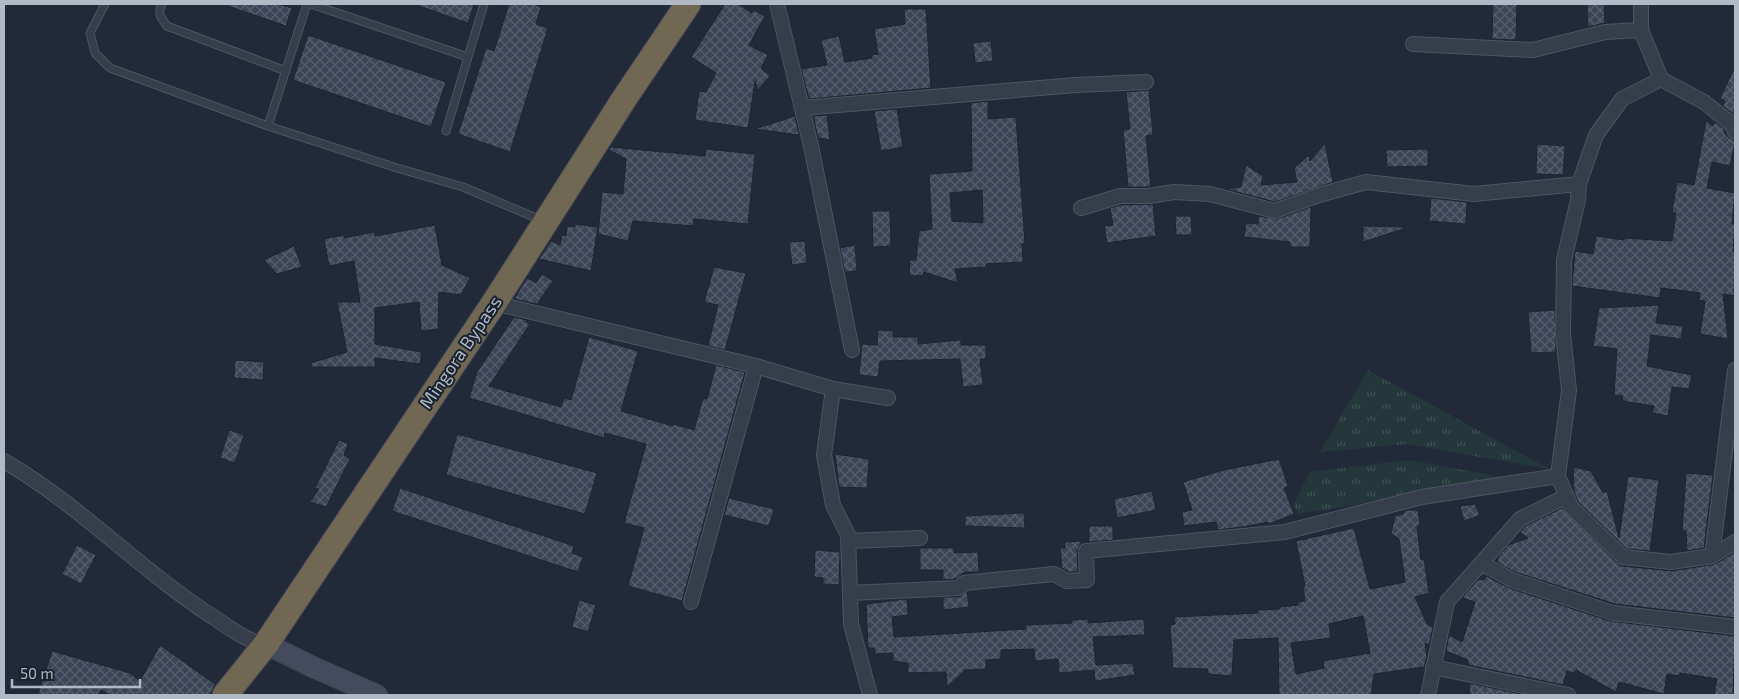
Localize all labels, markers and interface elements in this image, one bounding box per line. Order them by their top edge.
street label: Mingora Bypass [414,291,506,413]
scale bar [12,656,140,688]
text: 50 m [20,664,54,682]

